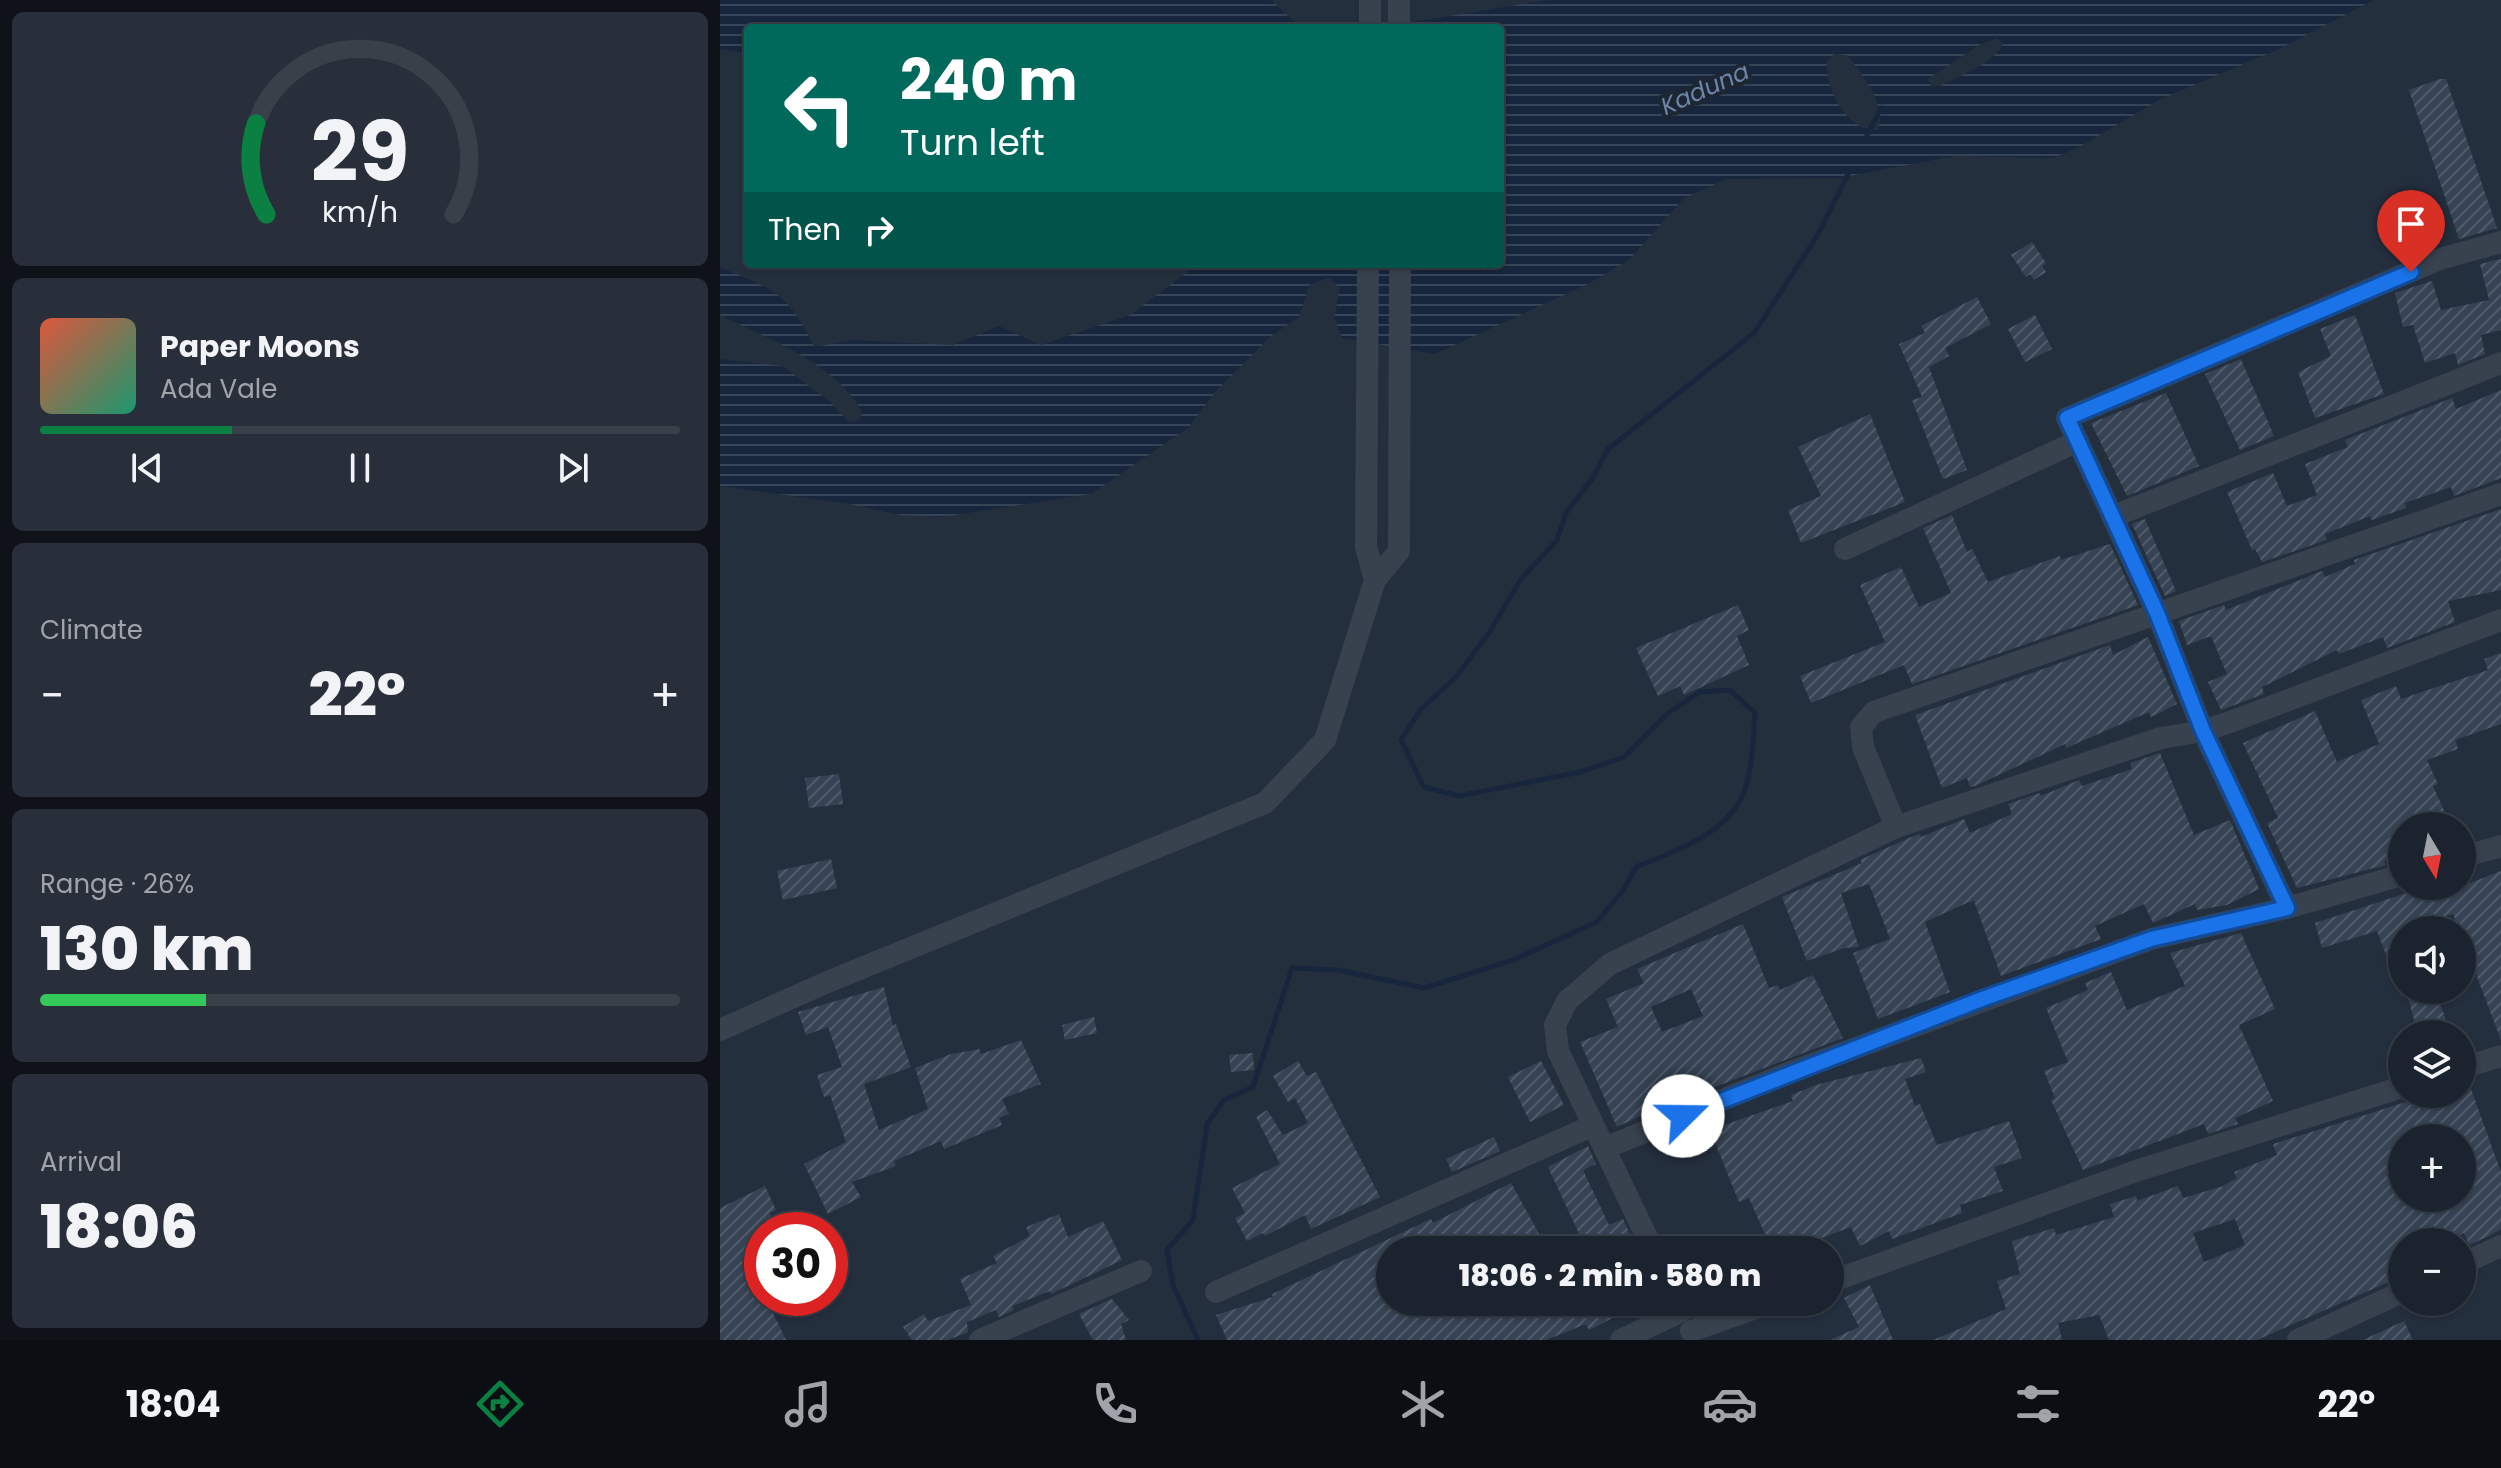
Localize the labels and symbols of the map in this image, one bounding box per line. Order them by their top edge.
water label: Kaduna [1655,54,1754,123]
pin [2377,190,2445,272]
north arrow [2388,812,2476,900]
position arrow [1641,1074,1725,1158]
speed limit sign: 30 [744,1212,848,1316]

